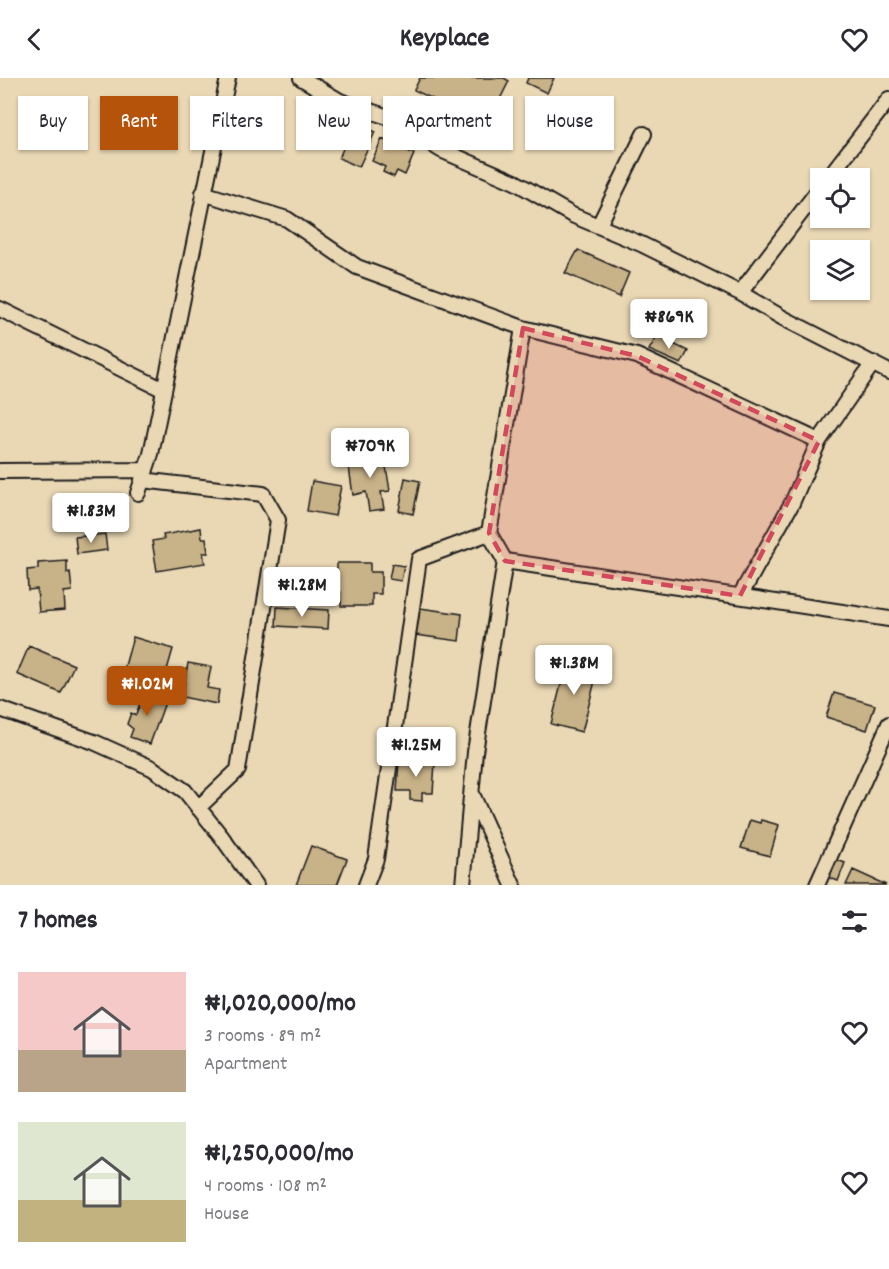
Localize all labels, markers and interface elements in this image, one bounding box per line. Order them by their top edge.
text: Keyplace [400,20,489,59]
icon: back [18,23,51,56]
icon: heart [838,23,871,56]
chip: Buy [18,96,88,150]
chip: Rent [100,96,178,150]
chip: Filters [190,96,284,150]
chip: New [296,96,371,150]
chip: Apartment [383,96,513,150]
chip: House [525,96,614,150]
map controls [810,168,870,300]
button: locate [810,168,870,228]
button: layers [810,240,870,300]
pin: ₦869K [627,299,711,350]
text: ₦869K [644,304,694,332]
pin: ₦709K [328,428,412,479]
text: ₦709K [345,433,395,461]
pin: ₦1.83M [42,493,140,544]
text: ₦1.83M [66,498,116,526]
pin: ₦1.28M [253,567,351,618]
text: ₦1.28M [277,572,327,600]
pin: ₦1.38M [525,645,623,696]
text: ₦1.38M [549,650,599,678]
pin: ₦1.02M [98,666,196,717]
text: ₦1.02M [121,671,173,699]
pin: ₦1.25M [367,727,465,778]
text: ₦1.25M [391,732,441,760]
text: 7 homes [18,903,98,940]
icon: filters [838,905,871,938]
text: ₦1,020,000/mo [204,986,356,1023]
icon: home [66,996,138,1068]
icon: heart [838,1016,871,1049]
text: 3 rooms · 89 m² [204,1023,321,1051]
text: Apartment [204,1051,287,1079]
text: ₦1,250,000/mo [204,1136,354,1173]
icon: home [66,1146,138,1218]
icon: heart [838,1166,871,1199]
text: 4 rooms · 108 m² [204,1173,327,1201]
text: House [204,1201,249,1229]

